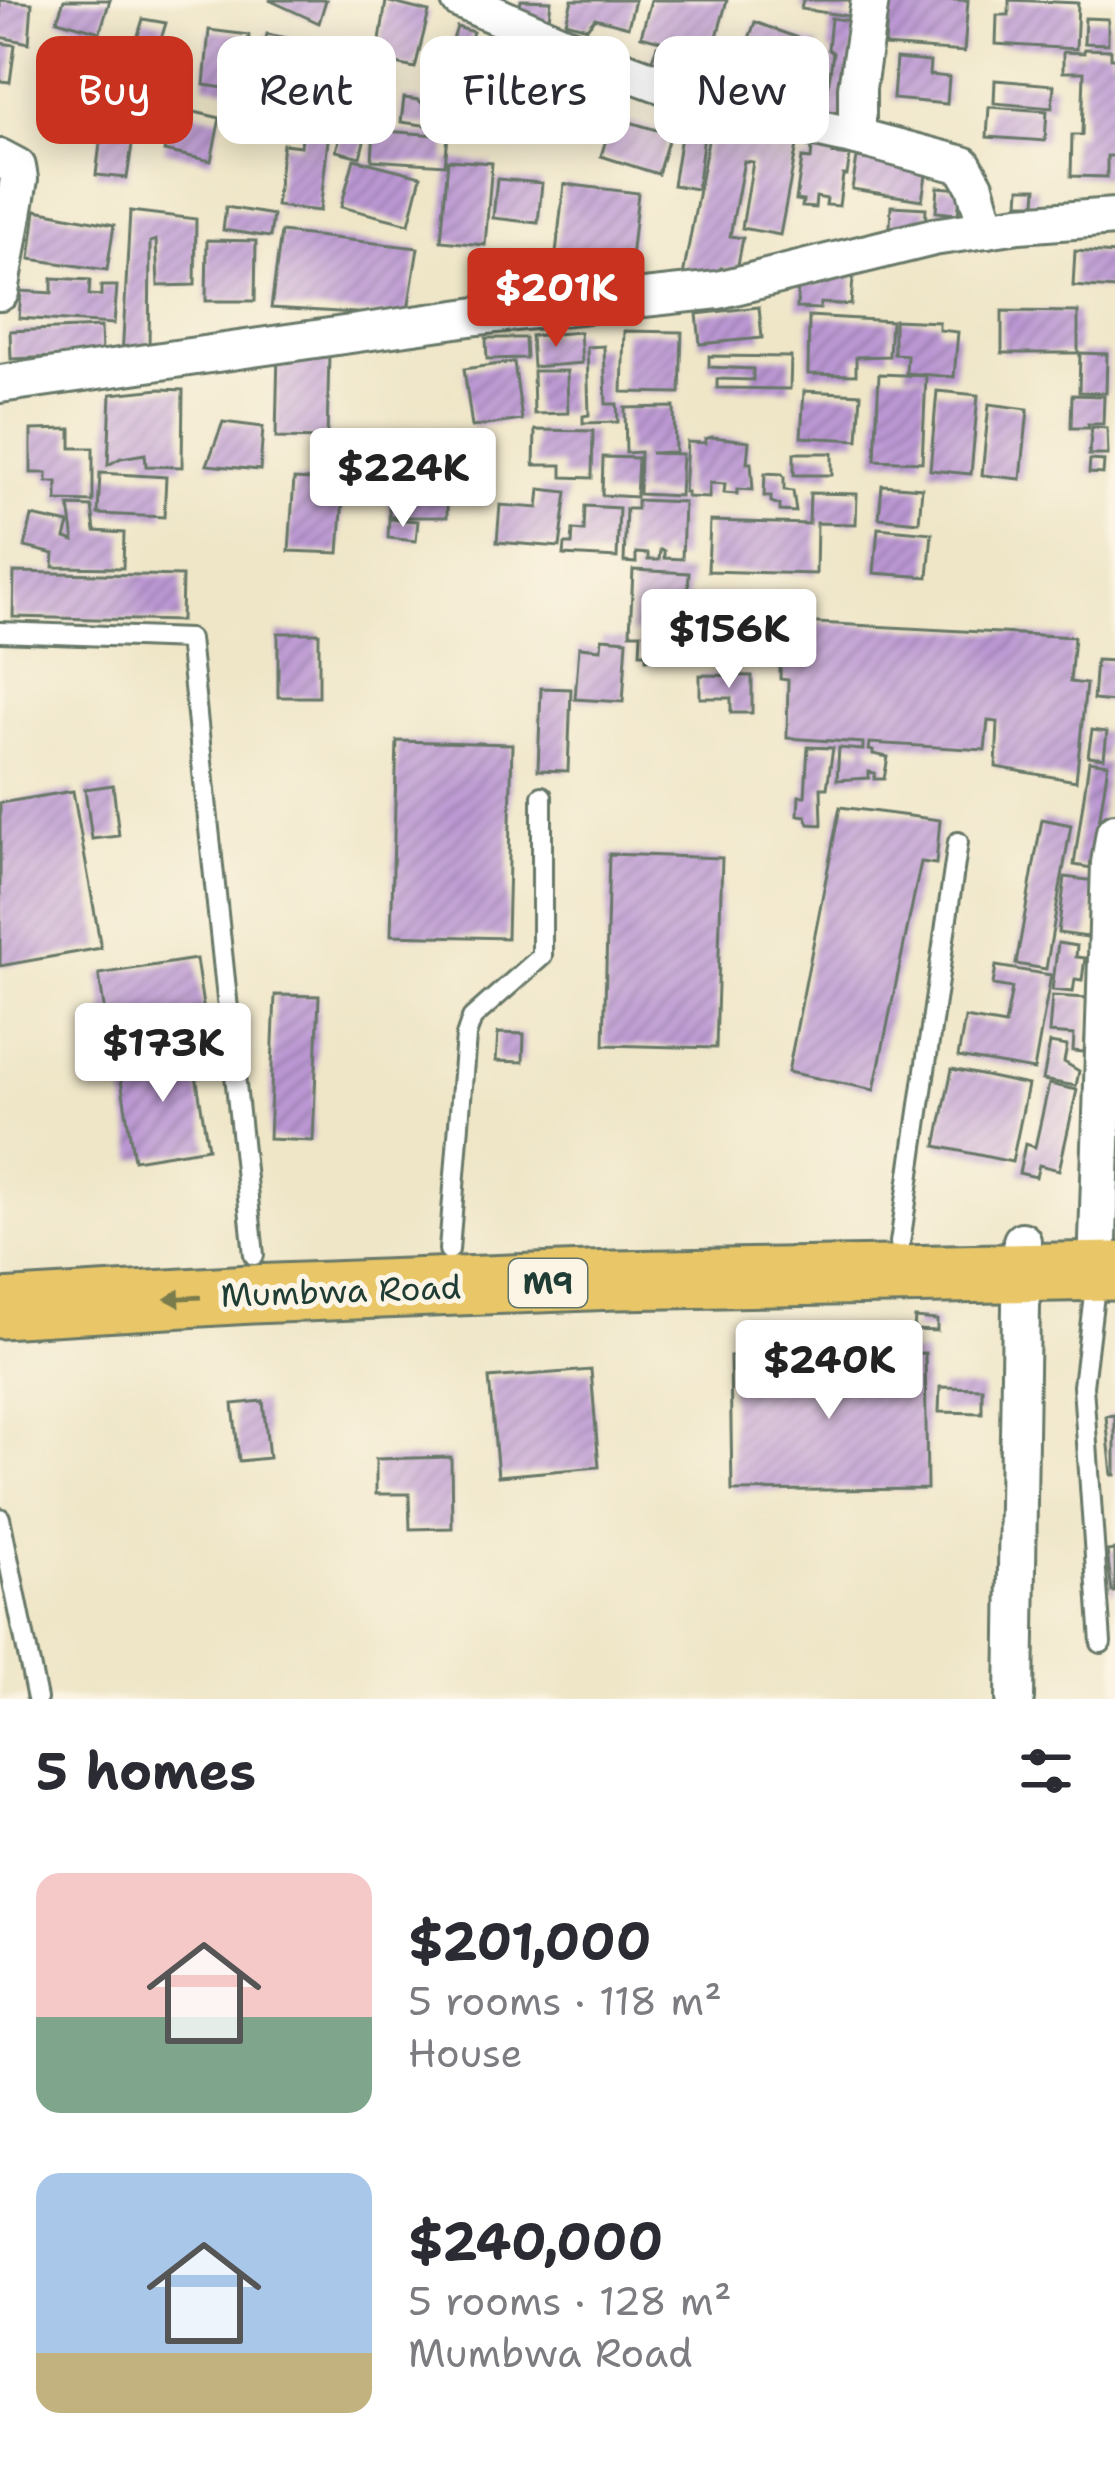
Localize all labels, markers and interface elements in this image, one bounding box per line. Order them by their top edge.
chip: Buy [36,36,193,144]
chip: Rent [217,36,396,144]
chip: Filters [420,36,630,144]
chip: New [654,36,829,144]
pin: $201K [472,248,640,350]
text: $201K [494,261,618,313]
pin: $224K [319,428,487,530]
text: $224K [337,441,469,493]
pin: $156K [645,589,813,691]
text: $156K [668,602,790,654]
pin: $173K [79,1003,247,1105]
text: $173K [102,1016,224,1068]
road number: M9 [509,1259,587,1307]
street label: Mumbwa Road [220,1264,462,1318]
one-way arrow [163,1289,201,1308]
pin: $240K [745,1320,913,1422]
text: $240K [763,1333,895,1385]
text: 5 homes [36,1737,256,1805]
icon: filters [1013,1738,1079,1804]
text: $201,000 [408,1907,651,1975]
icon: home [132,1921,276,2065]
text: 5 rooms · 118 m² [408,1975,722,2027]
text: House [408,2027,523,2079]
text: $240,000 [408,2207,663,2275]
icon: home [132,2221,276,2365]
text: 5 rooms · 128 m² [408,2275,732,2327]
text: Mumbwa Road [408,2327,693,2379]

